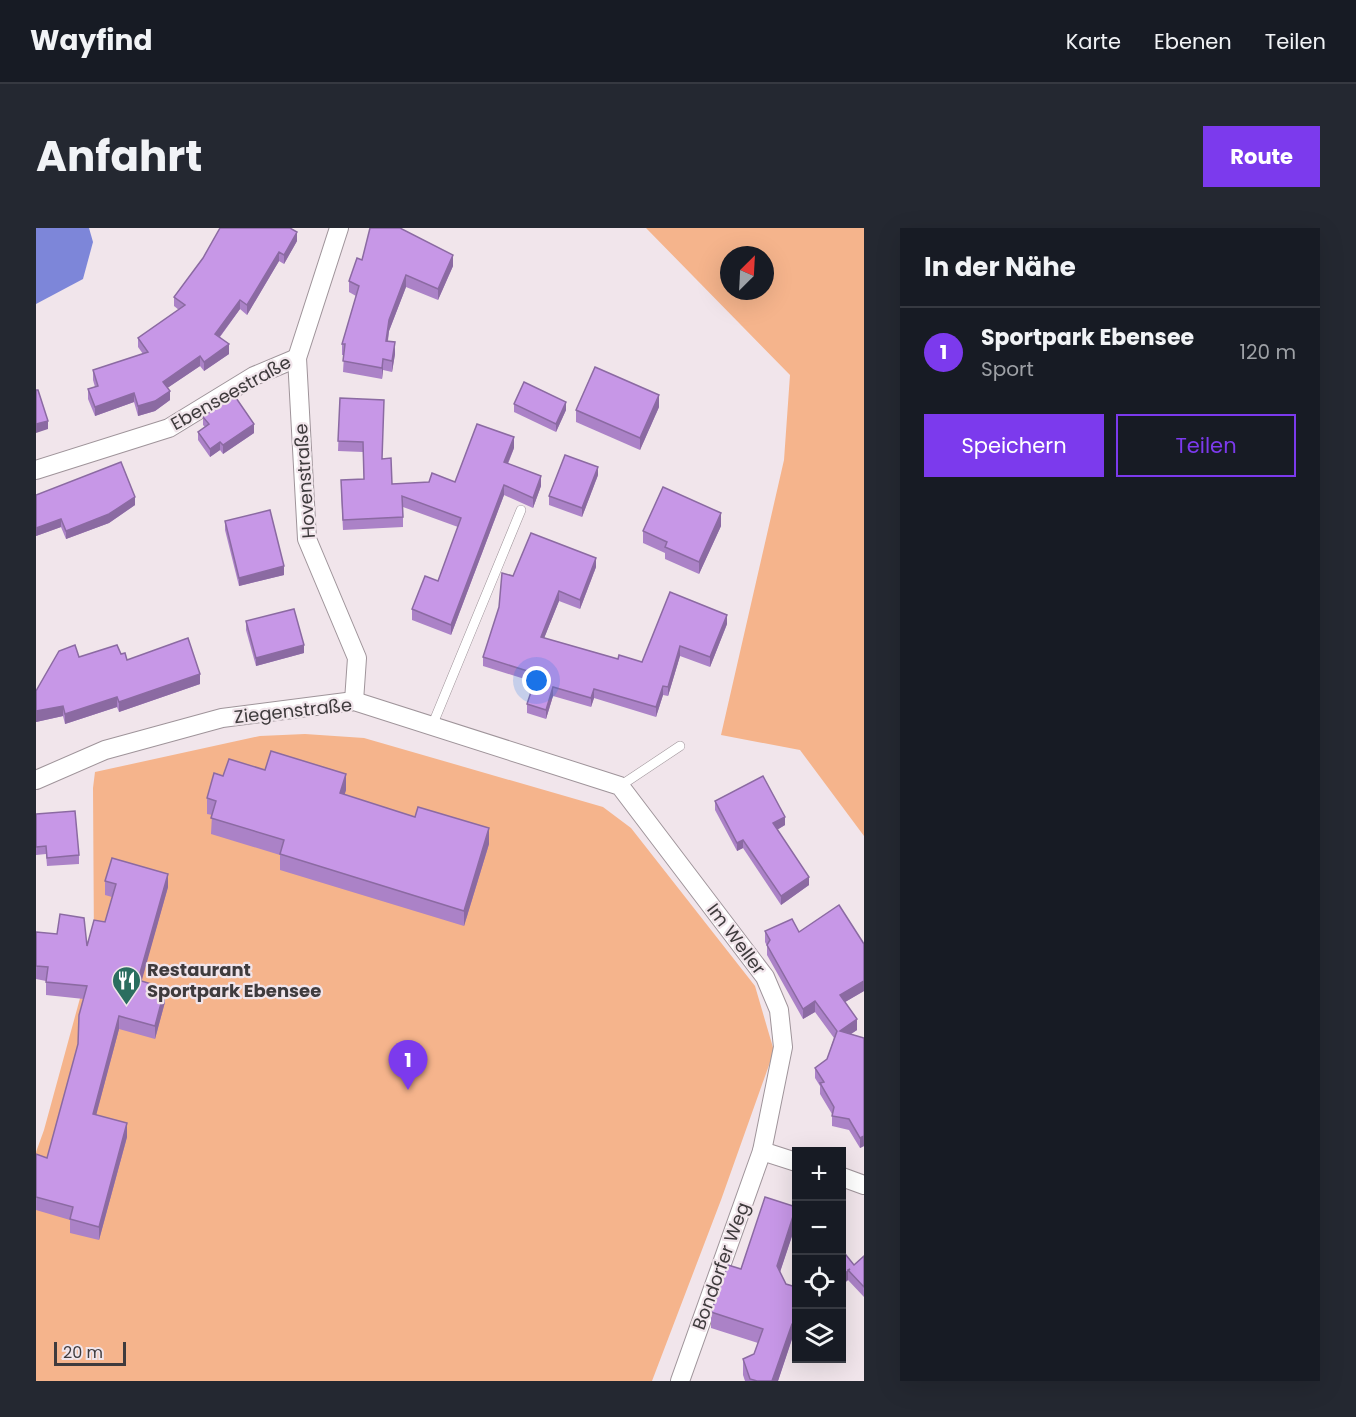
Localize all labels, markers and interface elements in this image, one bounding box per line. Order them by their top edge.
text: Wayfind [30,21,152,60]
text: Karte [1066,27,1121,56]
text: Ebenen [1154,27,1232,56]
text: Teilen [1265,27,1326,56]
button: Route [1203,126,1320,187]
text: Anfahrt [36,127,202,186]
north arrow [720,246,774,300]
text: In der Nähe [924,249,1076,285]
text: Sportpark Ebensee [981,322,1194,353]
text: 1 [940,338,947,366]
text: 120 m [1240,338,1296,366]
street label: Ebenseestraße [166,349,295,436]
text: Sport [981,355,1034,383]
button: Speichern [924,414,1104,477]
button: Teilen [1116,414,1296,477]
street label: Hovenstraße [288,423,321,539]
your location [522,666,551,695]
street label: Ziegenstraße [233,692,353,729]
street label: Im Weller [701,898,772,980]
place label: Restaurant Sportpark Ebensee [147,957,321,1003]
restaurant icon: Restaurant Sportpark Ebensee [110,964,142,1006]
pin: 1 [388,1040,428,1090]
map controls [792,1147,846,1363]
button: + [792,1147,846,1201]
street label: Bondorfer Weg [686,1199,755,1333]
button: − [792,1201,846,1255]
button: locate [792,1255,846,1309]
button: layers [792,1309,846,1363]
scale bar [54,1339,126,1366]
text: 20 m [63,1341,103,1364]

